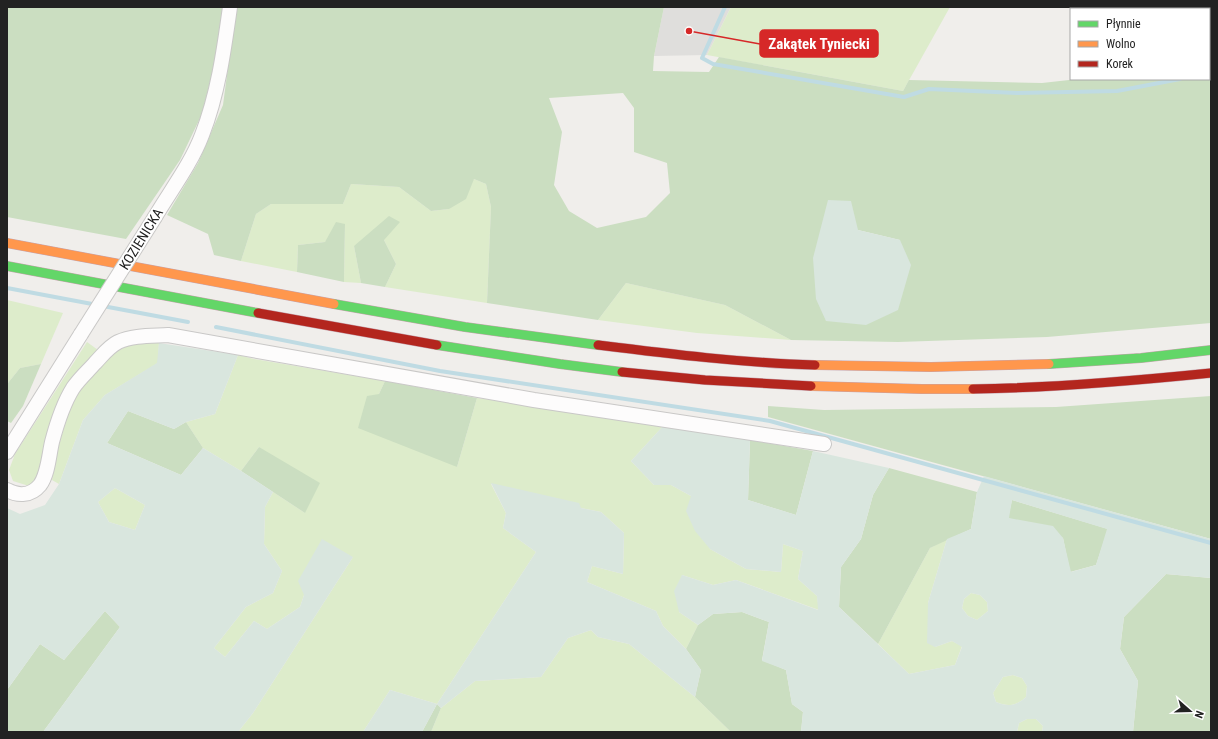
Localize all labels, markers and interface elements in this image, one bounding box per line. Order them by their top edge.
legend [1070,8,1210,80]
text: Płynnie [1106,17,1141,31]
callout: Zakątek Tyniecki [760,30,878,57]
text: Zakątek Tyniecki [768,35,870,53]
text: Wolno [1106,37,1136,51]
text: Korek [1106,57,1134,71]
street label: KOZIENICKA [116,205,166,273]
north arrow [1170,691,1210,731]
text: N [1192,709,1206,720]

